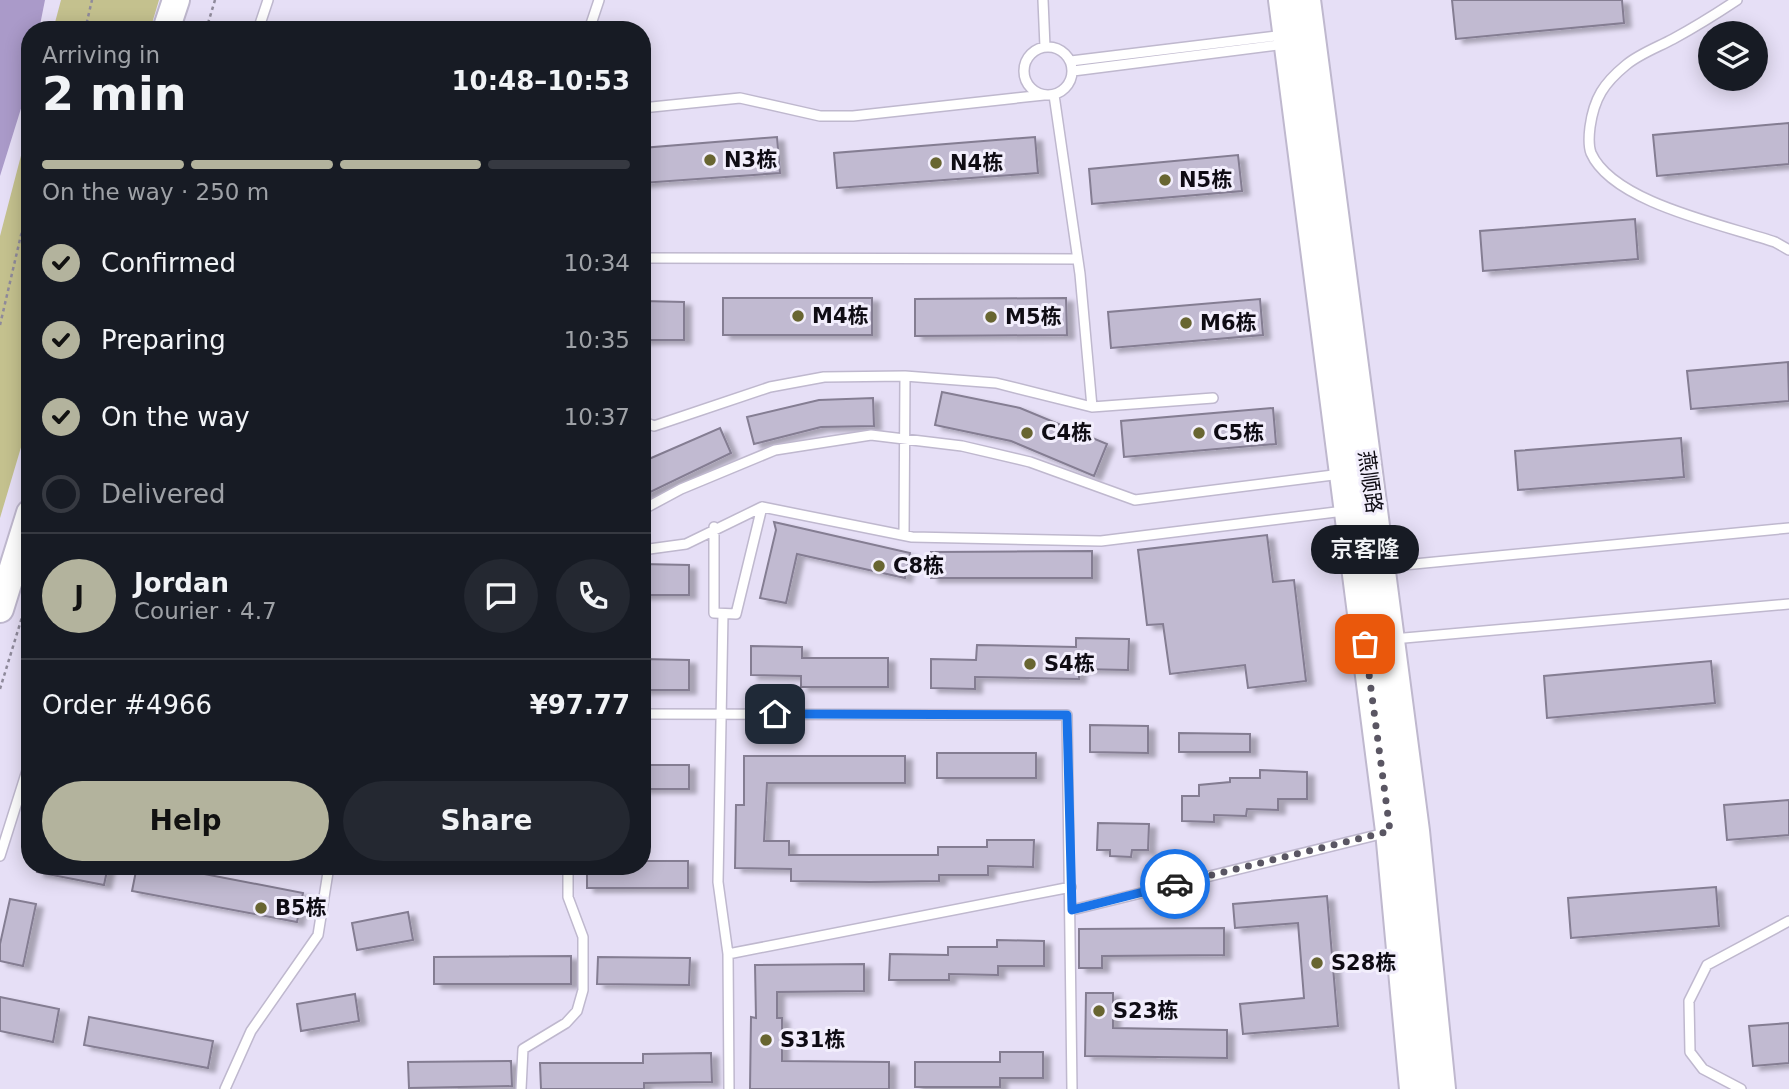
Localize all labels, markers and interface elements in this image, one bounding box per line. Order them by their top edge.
map controls [1698,21,1768,91]
button: layers [1698,21,1768,91]
text: Arriving in [42,42,160,68]
text: 10:48–10:53 [451,66,630,96]
text: 2 min [42,67,186,121]
place label: N3栋 [724,148,777,172]
place label: N4栋 [950,151,1003,175]
marker: N3栋 [702,152,718,168]
marker: N4栋 [928,155,944,171]
place label: N5栋 [1179,168,1232,192]
marker: N5栋 [1157,172,1173,188]
text: On the way · 250 m [42,179,269,205]
icon: check [42,244,80,282]
text: Confirmed [101,248,236,278]
text: 10:34 [564,250,630,276]
place label: M4栋 [812,304,869,328]
place label: M5栋 [1005,305,1062,329]
marker: M4栋 [790,308,806,324]
marker: M5栋 [983,309,999,325]
place label: M6栋 [1200,311,1257,335]
marker: M6栋 [1178,315,1194,331]
icon: check [42,321,80,359]
text: Preparing [101,325,226,355]
text: 10:35 [564,327,630,353]
icon: check [42,398,80,436]
text: On the way [101,402,250,432]
text: 10:37 [564,404,630,430]
place label: C4栋 [1041,421,1092,445]
place label: C5栋 [1213,421,1264,445]
marker: C4栋 [1019,425,1035,441]
marker: C5栋 [1191,425,1207,441]
street label: 燕顺路 [1354,449,1386,515]
text: Delivered [101,479,225,509]
callout: 京客隆 [1311,525,1419,574]
text: 京客隆 [1331,536,1400,562]
place label: C8栋 [893,554,944,578]
marker: C8栋 [871,558,887,574]
button: chat [464,559,538,633]
button: phone [556,559,630,633]
text: Jordan [134,568,229,598]
text: J [74,581,84,611]
text: Courier · 4.7 [134,598,277,624]
pin [1335,614,1395,674]
icon: bag [1346,625,1384,663]
place label: S4栋 [1044,652,1095,676]
marker: S4栋 [1022,656,1038,672]
pin [745,684,805,744]
text: Order #4966 [42,690,212,720]
text: ¥97.77 [530,690,630,720]
icon: home [756,695,794,733]
button: Help [42,781,329,861]
button: Share [343,781,630,861]
courier [1140,849,1210,919]
icon: car [1156,865,1194,903]
place label: B5栋 [275,896,327,920]
marker: B5栋 [253,900,269,916]
place label: S28栋 [1331,951,1396,975]
marker: S28栋 [1309,955,1325,971]
place label: S23栋 [1113,999,1178,1023]
marker: S23栋 [1091,1003,1107,1019]
place label: S31栋 [780,1028,845,1052]
marker: S31栋 [758,1032,774,1048]

